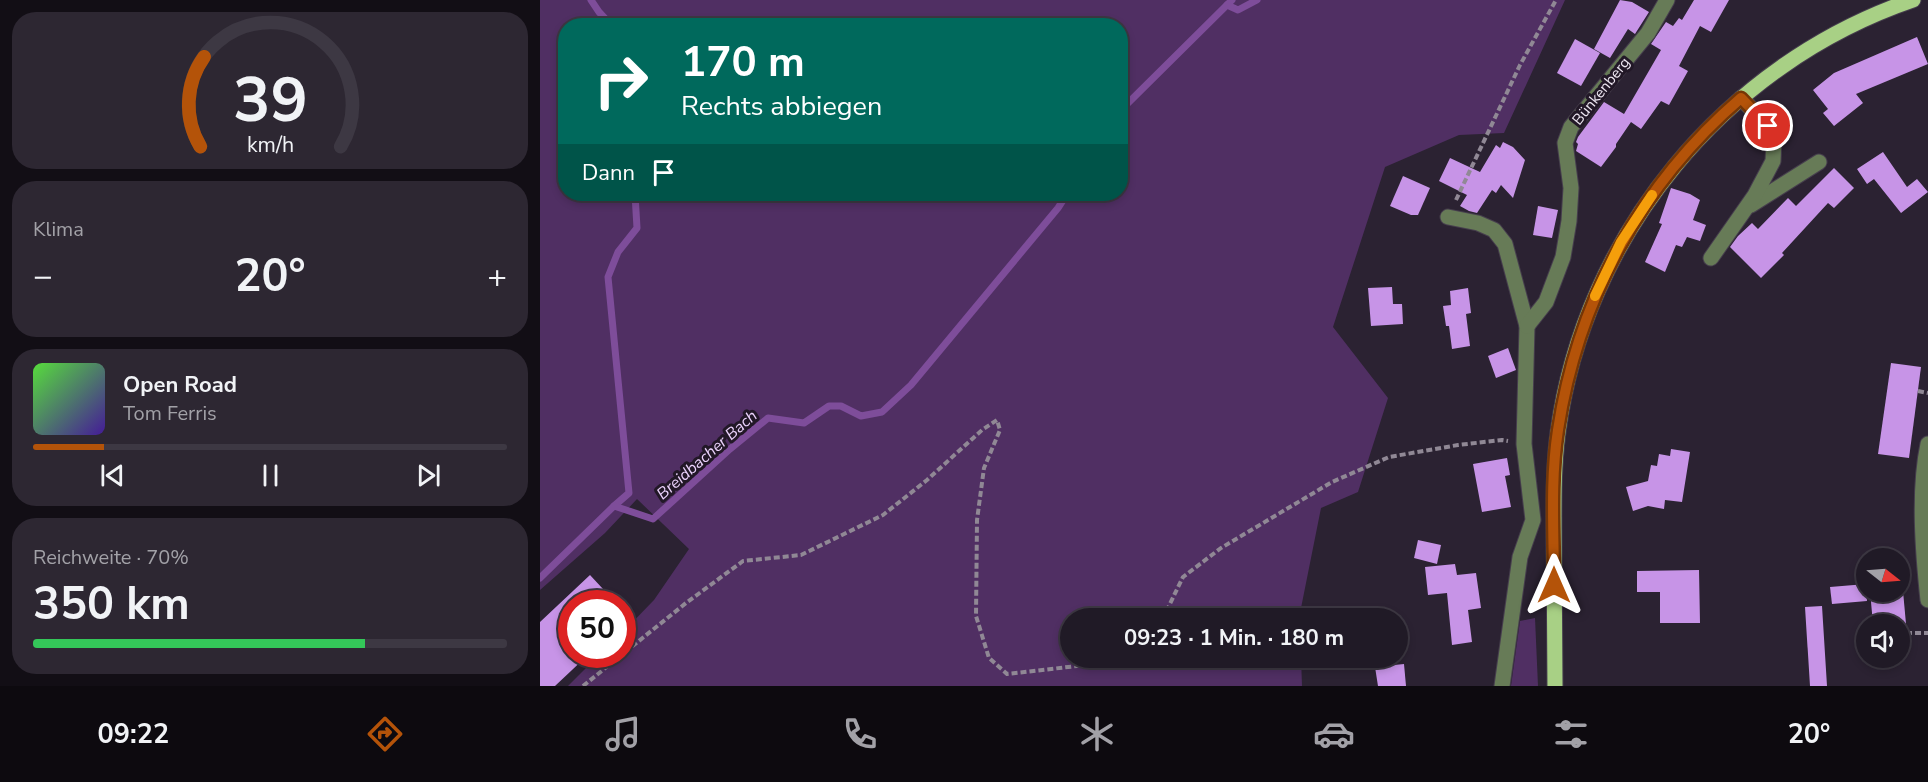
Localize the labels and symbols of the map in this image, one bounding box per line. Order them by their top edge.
street label: Bünkenberg [1568,53,1634,129]
pin [1742,100,1793,151]
water label: Breidbacher Bach [652,405,762,505]
north arrow [1856,548,1910,602]
position arrow [1522,553,1586,617]
speed limit sign: 50 [558,590,636,668]

